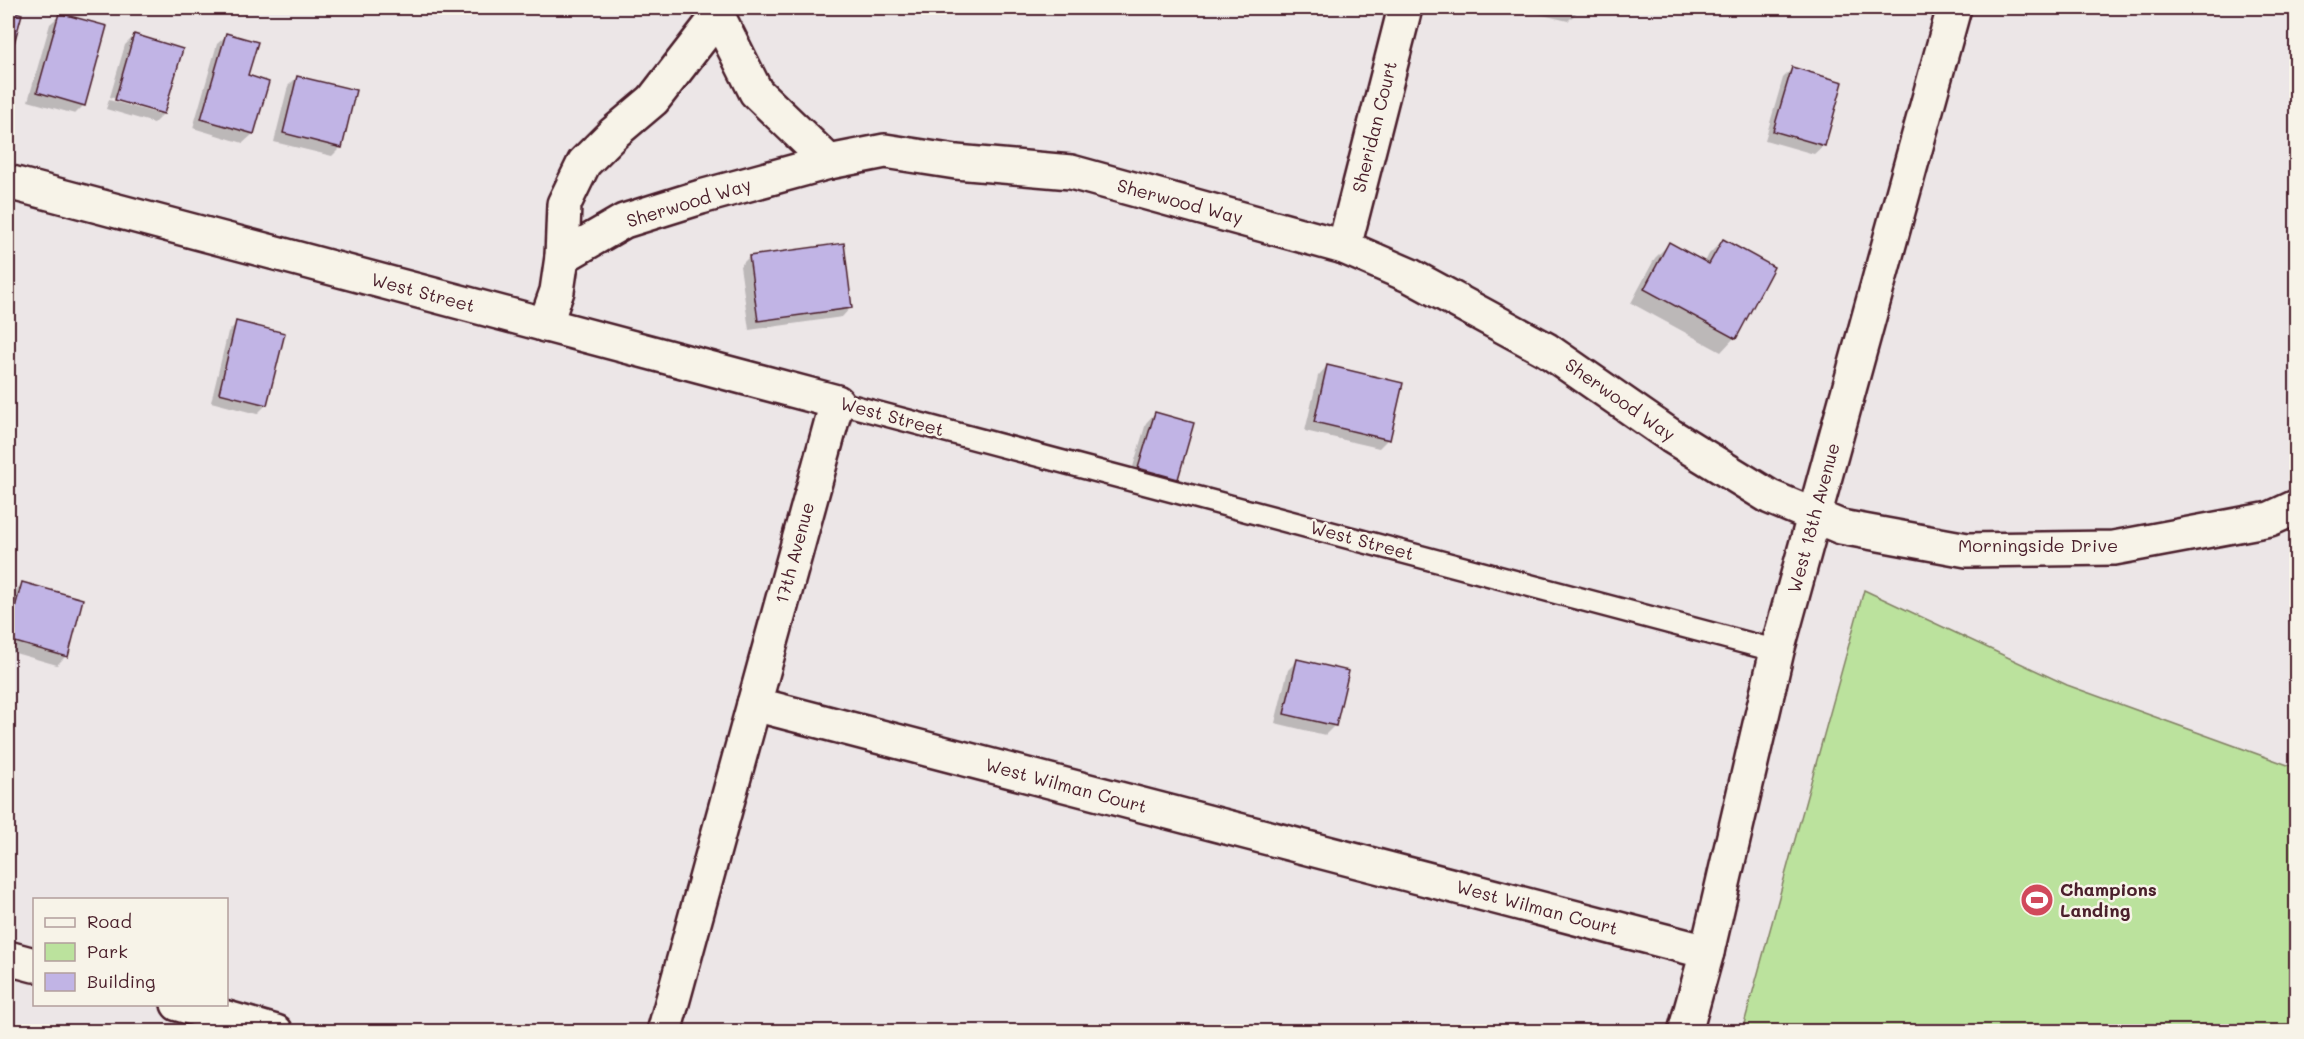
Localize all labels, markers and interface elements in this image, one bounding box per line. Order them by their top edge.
street label: Sheridan Court [1346,59,1402,195]
street label: Sherwood Way [623,172,754,232]
street label: Sherwood Way [1115,173,1246,229]
street label: West Street [369,267,478,317]
street label: Sherwood Way [1561,352,1680,446]
street label: West Street [838,391,947,441]
street label: West 18th Avenue [1781,440,1845,595]
street label: 17th Avenue [769,499,819,606]
street label: West Street [1308,515,1417,565]
street label: Morningside Drive [1958,533,2118,557]
street label: West Wilman Court [983,752,1150,818]
street label: West Wilman Court [1454,874,1621,940]
place label: Champions Landing [2060,877,2157,922]
sports icon: Champions Landing [2019,882,2055,918]
legend [33,898,228,1006]
text: Road [87,909,132,933]
text: Park [87,939,128,963]
text: Building [87,969,155,993]

